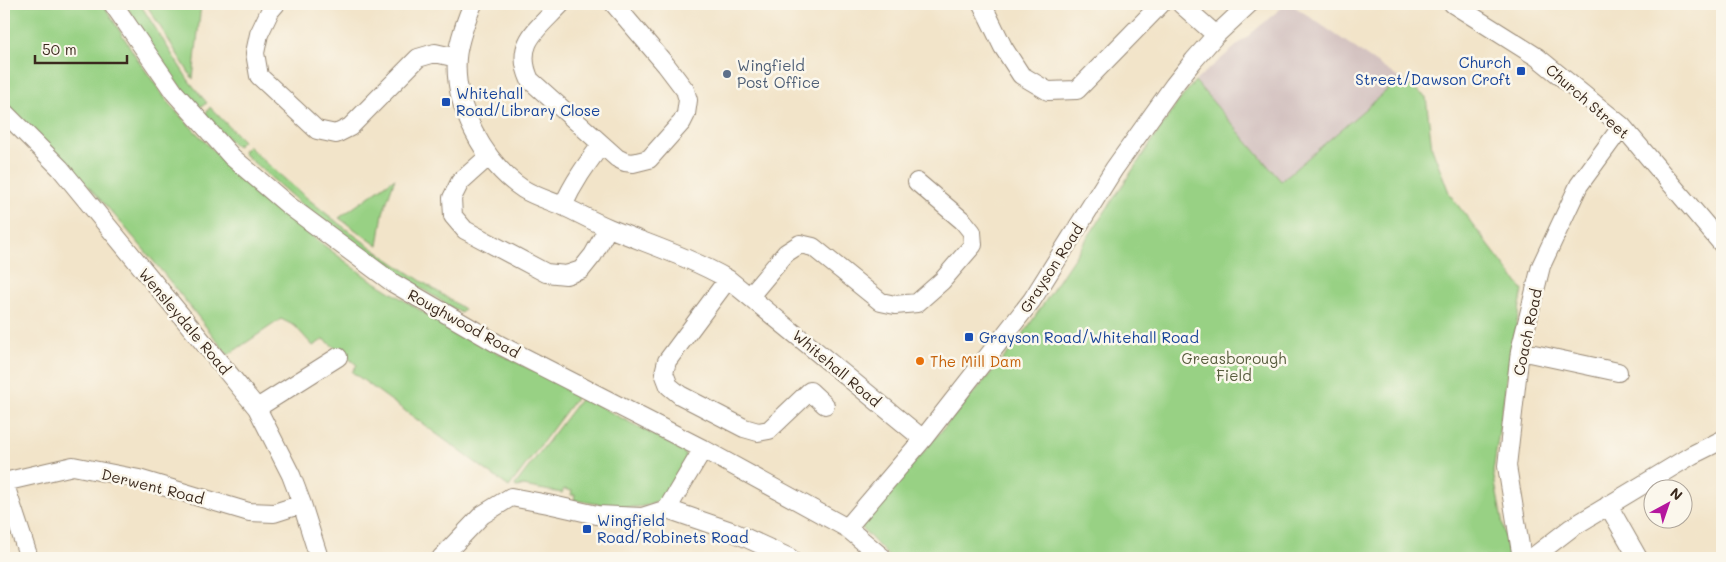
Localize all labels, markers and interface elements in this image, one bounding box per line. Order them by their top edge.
scale bar [35,32,128,64]
text: 50 m [42,39,77,59]
place label: Church Street/Dawson Croft [1355,52,1511,89]
place label: Wingfield Post Office [737,55,820,92]
street label: Church Street [1542,59,1634,143]
marker: Church Street/Dawson Croft [1515,65,1527,77]
marker: Wingfield Post Office [721,68,733,80]
place label: Whitehall Road/Library Close [456,83,600,120]
marker: Whitehall Road/Library Close [440,96,452,108]
street label: Grayson Road [1015,220,1087,316]
street label: Wensleydale Road [135,264,235,378]
street label: Roughwood Road [404,284,524,362]
street label: Coach Road [1508,287,1546,377]
street label: Whitehall Road [789,325,885,411]
place label: Grayson Road/Whitehall Road [979,327,1199,347]
marker: Grayson Road/Whitehall Road [963,331,975,343]
park label: Greasborough Field [1182,348,1286,385]
place label: The Mill Dam [930,351,1021,371]
marker: The Mill Dam [914,355,926,367]
street label: Derwent Road [100,464,206,508]
north arrow [1644,480,1694,530]
text: N [1666,483,1687,504]
place label: Wingfield Road/Robinets Road [597,510,749,547]
marker: Wingfield Road/Robinets Road [581,523,593,535]

